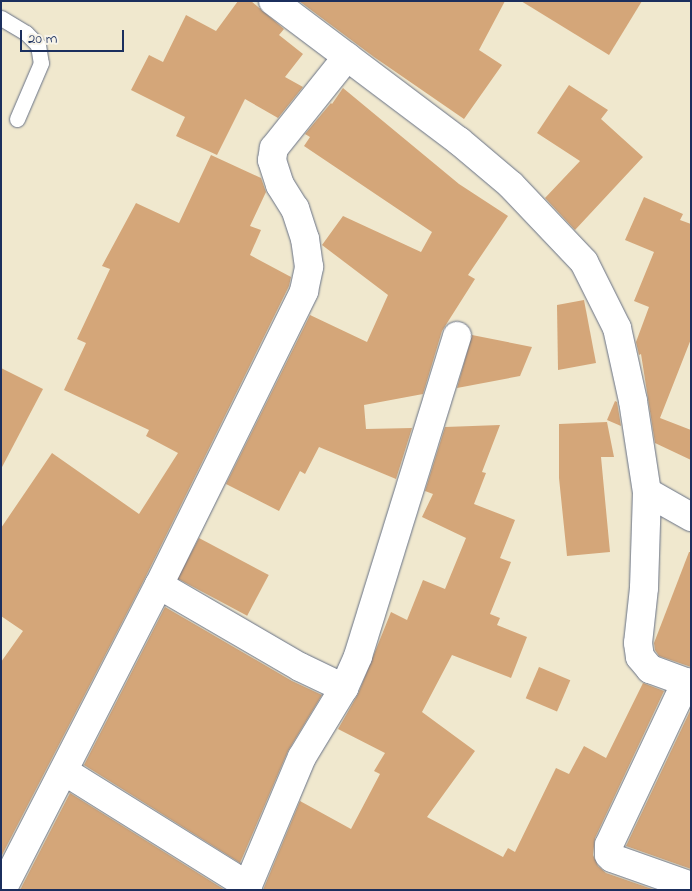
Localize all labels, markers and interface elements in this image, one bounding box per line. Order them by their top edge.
scale bar [22,20,126,52]
text: 20 m [28,28,57,50]

